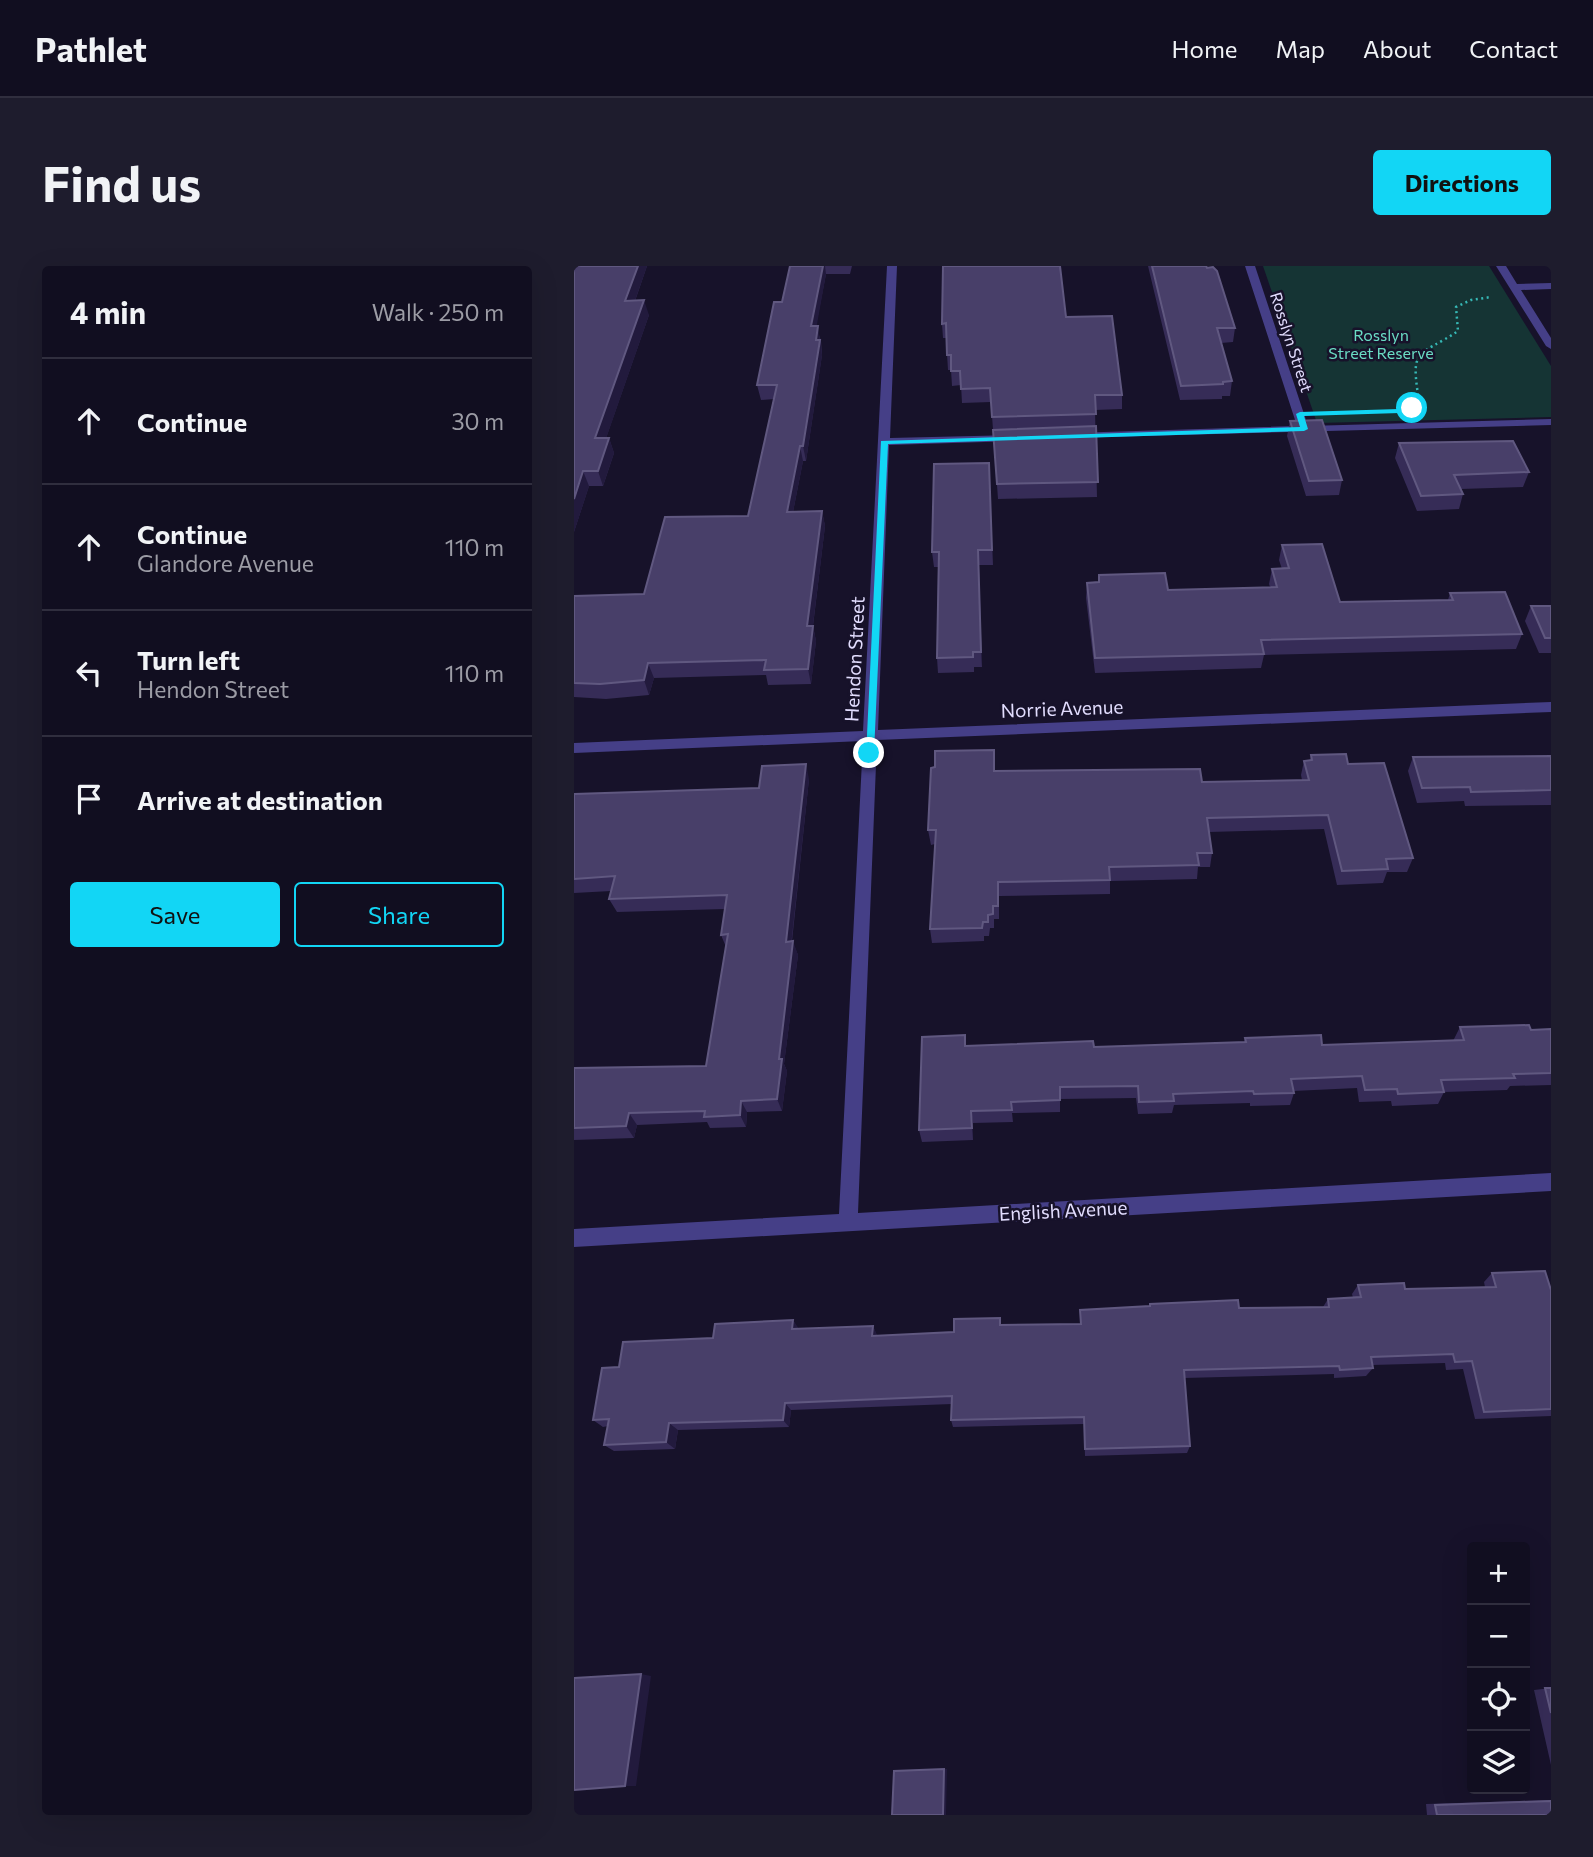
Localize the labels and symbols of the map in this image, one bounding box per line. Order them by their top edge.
street label: Rosslyn Street [1267,290,1317,395]
park label: Rosslyn Street Reserve [1328,325,1434,362]
route start [1396,392,1427,423]
street label: Hendon Street [839,595,869,722]
street label: Norrie Avenue [1000,694,1124,722]
route end [853,737,884,768]
street label: English Avenue [998,1195,1128,1225]

